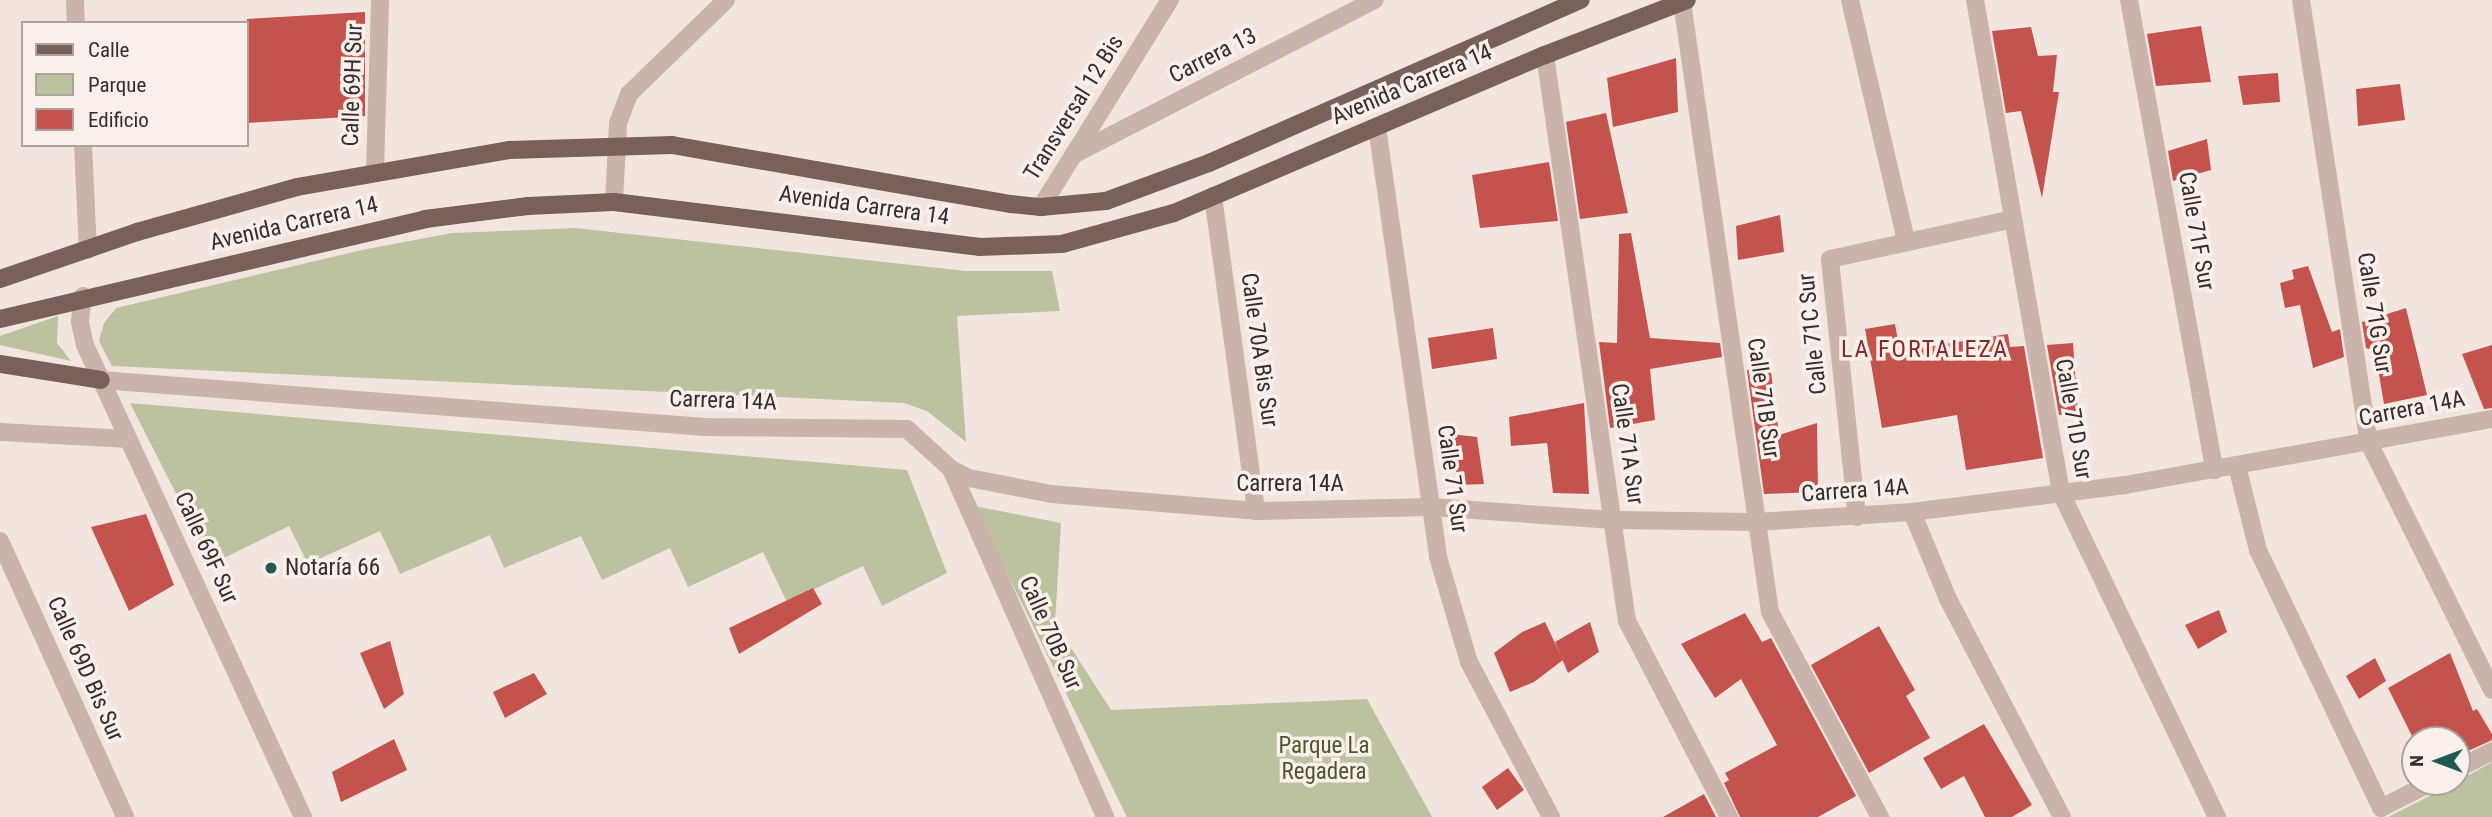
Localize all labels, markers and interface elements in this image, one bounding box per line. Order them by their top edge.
legend [21,21,248,147]
street label: Carrera 13 [1165,22,1261,90]
street label: Calle 69H Sur [337,23,369,147]
street label: Transversal 12 Bis [1018,30,1130,186]
text: Calle [88,38,129,62]
street label: Avenida Carrera 14 [1328,39,1496,131]
text: Parque [88,73,146,97]
text: Edificio [88,108,149,132]
street label: Calle 71F Sur [2172,170,2220,292]
street label: Avenida Carrera 14 [777,180,951,232]
street label: Avenida Carrera 14 [207,191,381,257]
street label: Calle 71G Sur [2351,250,2397,376]
street label: Calle 70A Bis Sur [1235,271,1283,429]
street label: Calle 71C Sur [1793,272,1833,396]
street label: Calle 71B Sur [1741,336,1785,460]
district label: LA FORTALEZA [1842,336,2008,364]
street label: Calle 71D Sur [2049,357,2097,481]
street label: Calle 71A Sur [1605,382,1649,506]
street label: Carrera 14A [669,385,777,417]
street label: Carrera 14A [2357,385,2467,433]
street label: Calle 71 Sur [1431,423,1473,535]
street label: Carrera 14A [1236,470,1344,498]
street label: Carrera 14A [1800,473,1910,509]
street label: Calle 69F Sur [168,488,244,608]
place label: Notaría 66 [285,554,380,582]
marker: Notaría 66 [263,560,279,576]
street label: Calle 70B Sur [1013,572,1087,694]
street label: Calle 69D Bis Sur [41,592,129,746]
north arrow [2401,726,2471,796]
park label: Parque La Regadera [1278,732,1370,786]
text: N [2405,755,2428,767]

